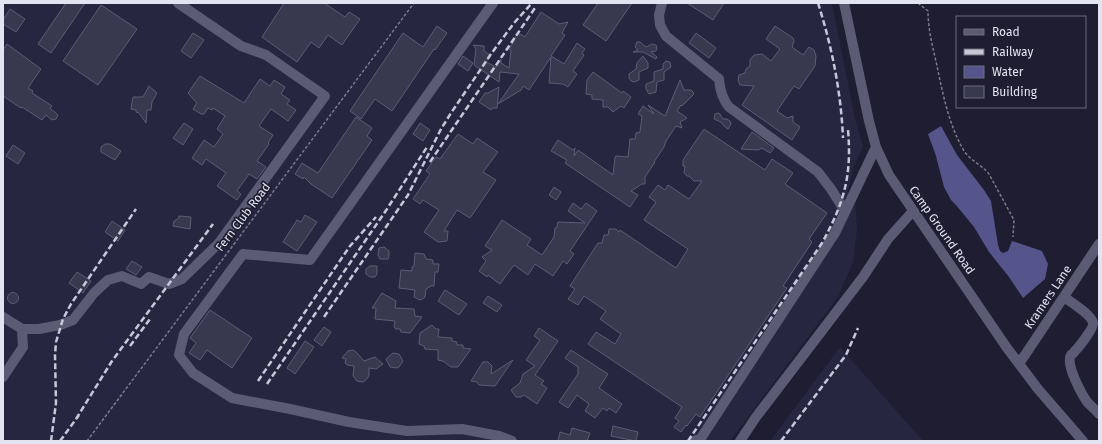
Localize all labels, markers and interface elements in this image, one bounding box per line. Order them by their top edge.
legend [956,16,1086,108]
text: Road [992,25,1020,39]
text: Railway [992,45,1033,59]
text: Water [992,65,1024,79]
text: Building [992,85,1038,99]
street label: Fern Club Road [213,180,273,254]
street label: Camp Ground Road [906,183,978,277]
street label: Kramers Lane [1022,262,1074,332]

